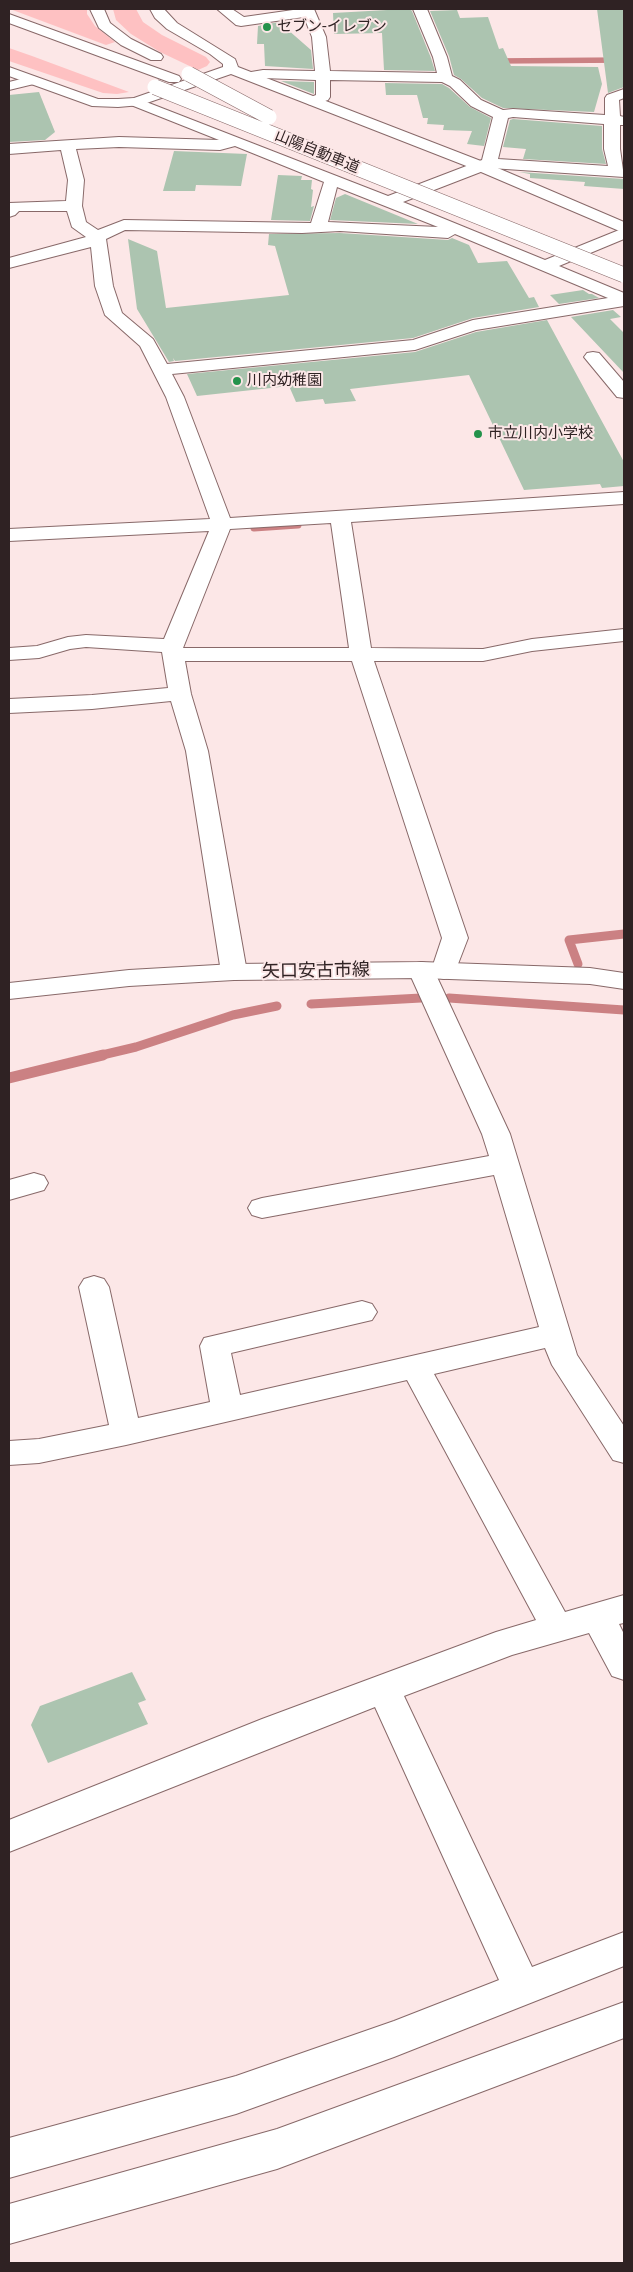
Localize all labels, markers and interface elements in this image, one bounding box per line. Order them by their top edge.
place label: セブン-イレブン [277,18,387,36]
marker: セブン-イレブン [261,21,273,33]
street label: 山陽自動車道 [272,127,362,177]
place label: 川内幼稚園 [247,372,322,390]
marker: 川内幼稚園 [231,375,243,387]
place label: 市立川内小学校 [488,425,593,443]
marker: 市立川内小学校 [472,428,484,440]
street label: 矢口安古市線 [262,959,370,983]

